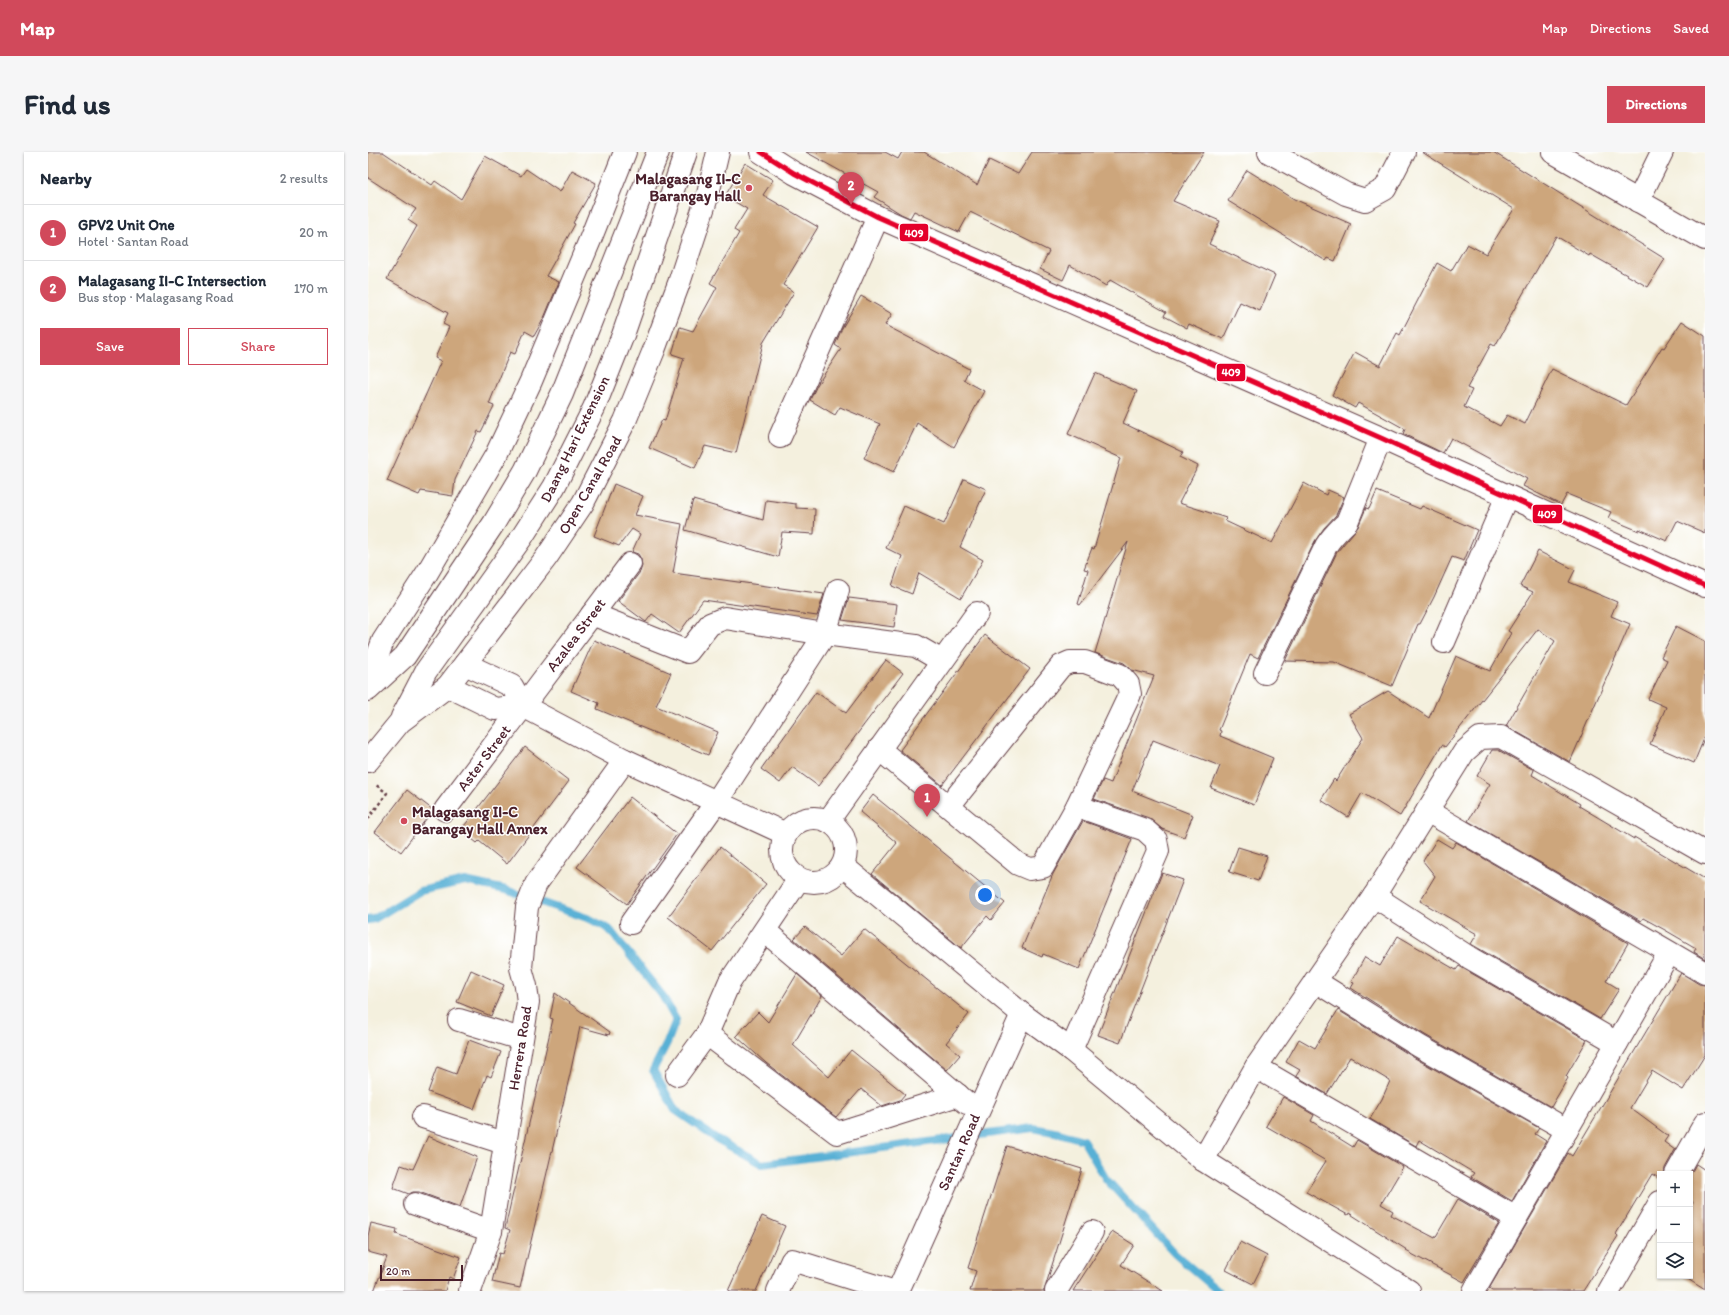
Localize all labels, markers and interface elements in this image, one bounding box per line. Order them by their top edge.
text: Map [20,17,55,40]
text: Map [1542,20,1568,37]
text: Directions [1590,20,1651,37]
text: Saved [1673,20,1709,37]
button: Directions [1607,86,1705,123]
text: Find us [24,87,111,121]
text: Nearby [40,168,92,188]
place label: Malagasang II-C Barangay Hall [635,170,742,206]
text: 2 results [280,171,328,186]
pin: 2 [838,172,864,205]
marker: Malagasang II-C Barangay Hall [744,183,754,193]
text: GPV2 Unit One [78,216,175,234]
line badge: 409 [899,223,929,242]
text: 1 [50,225,56,240]
text: 20 m [299,225,328,240]
text: 409 [904,227,924,240]
text: Hotel · Santan Road [78,234,189,249]
text: Malagasang II-C Intersection [78,272,266,290]
text: 2 [50,281,56,296]
text: 170 m [294,281,328,296]
text: Bus stop · Malagasang Road [78,290,234,305]
button: Save [40,328,180,365]
button: Share [188,328,328,365]
line badge: 409 [1216,363,1246,382]
text: 409 [1221,366,1241,379]
street label: Daang Hari Extension [536,373,614,505]
street label: Open Canal Road [555,433,625,537]
line badge: 409 [1532,504,1563,524]
text: 409 [1537,508,1557,521]
street label: Azalea Street [543,595,610,675]
street label: Aster Street [453,721,515,795]
pin: 1 [914,784,940,817]
place label: Malagasang II-C Barangay Hall Annex [412,803,548,839]
marker: Malagasang II-C Barangay Hall Annex [399,816,409,826]
your location [975,885,995,905]
street label: Herrera Road [504,1004,536,1092]
street label: Santan Road [934,1110,984,1193]
map controls [1657,1171,1693,1279]
button: + [1657,1171,1693,1207]
button: − [1657,1207,1693,1243]
button: layers [1657,1243,1693,1279]
scale bar [380,1263,463,1282]
text: 20 m [386,1265,410,1278]

